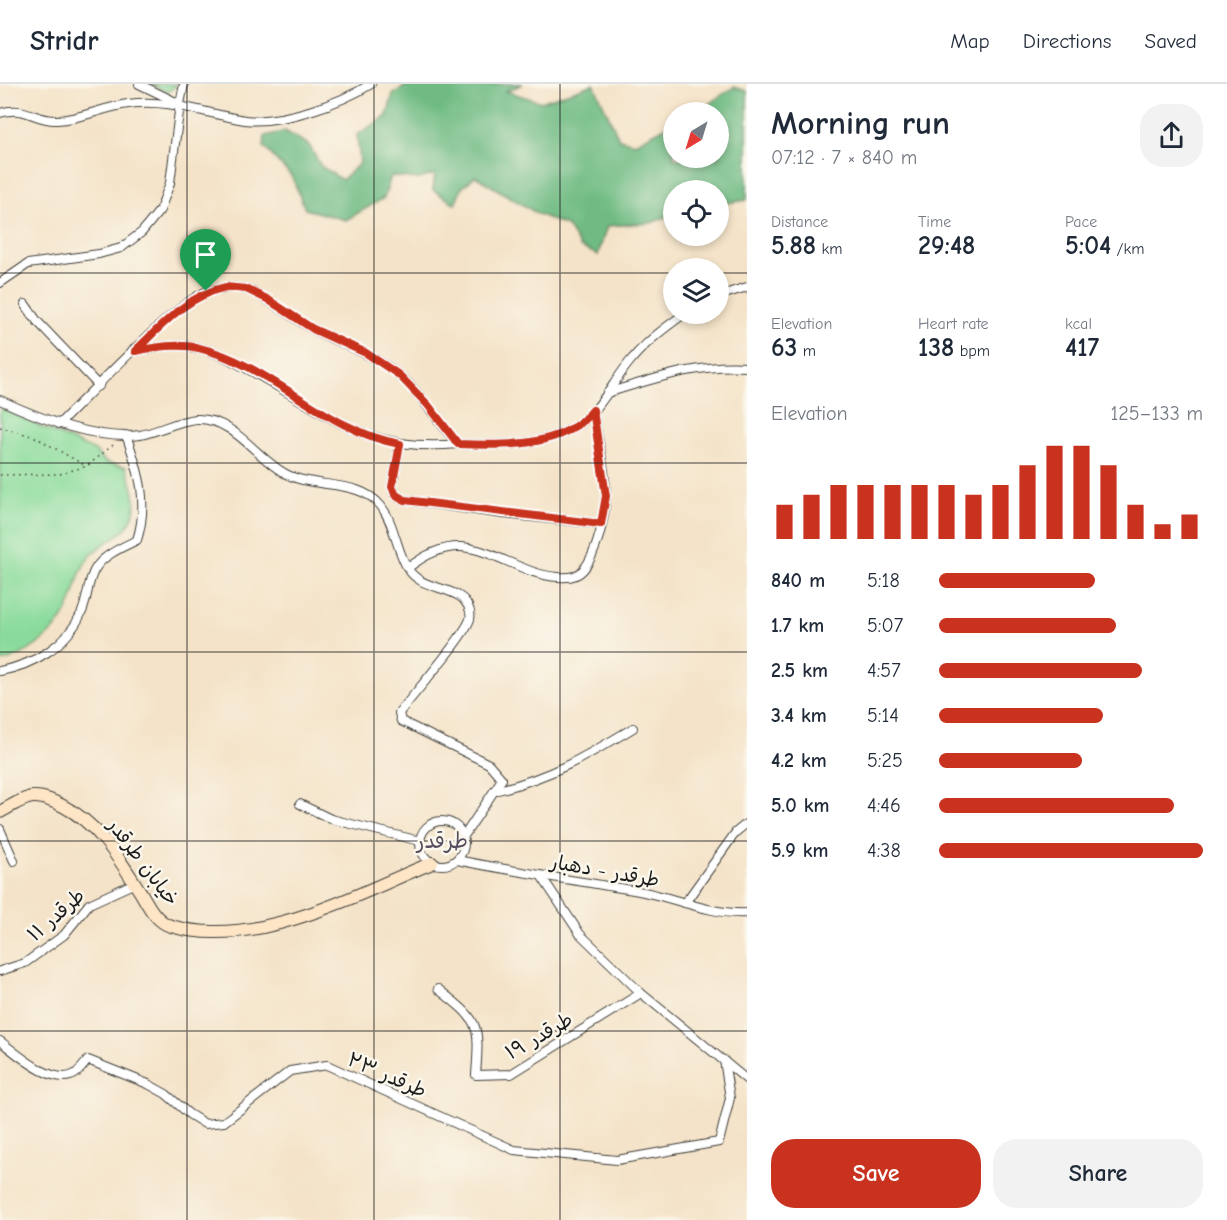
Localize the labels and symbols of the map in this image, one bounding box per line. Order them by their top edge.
north arrow [663,102,729,168]
pin [180,229,231,291]
street label: خیابان طرقدر [102,813,183,910]
district label: طرقدر [415,828,468,854]
street label: طرقدر - دهبار [547,850,661,892]
street label: طرقدر ۱۱ [23,884,89,946]
street label: طرقدر ۱۹ [501,1008,577,1064]
street label: طرقدر ۲۳ [344,1047,430,1103]

